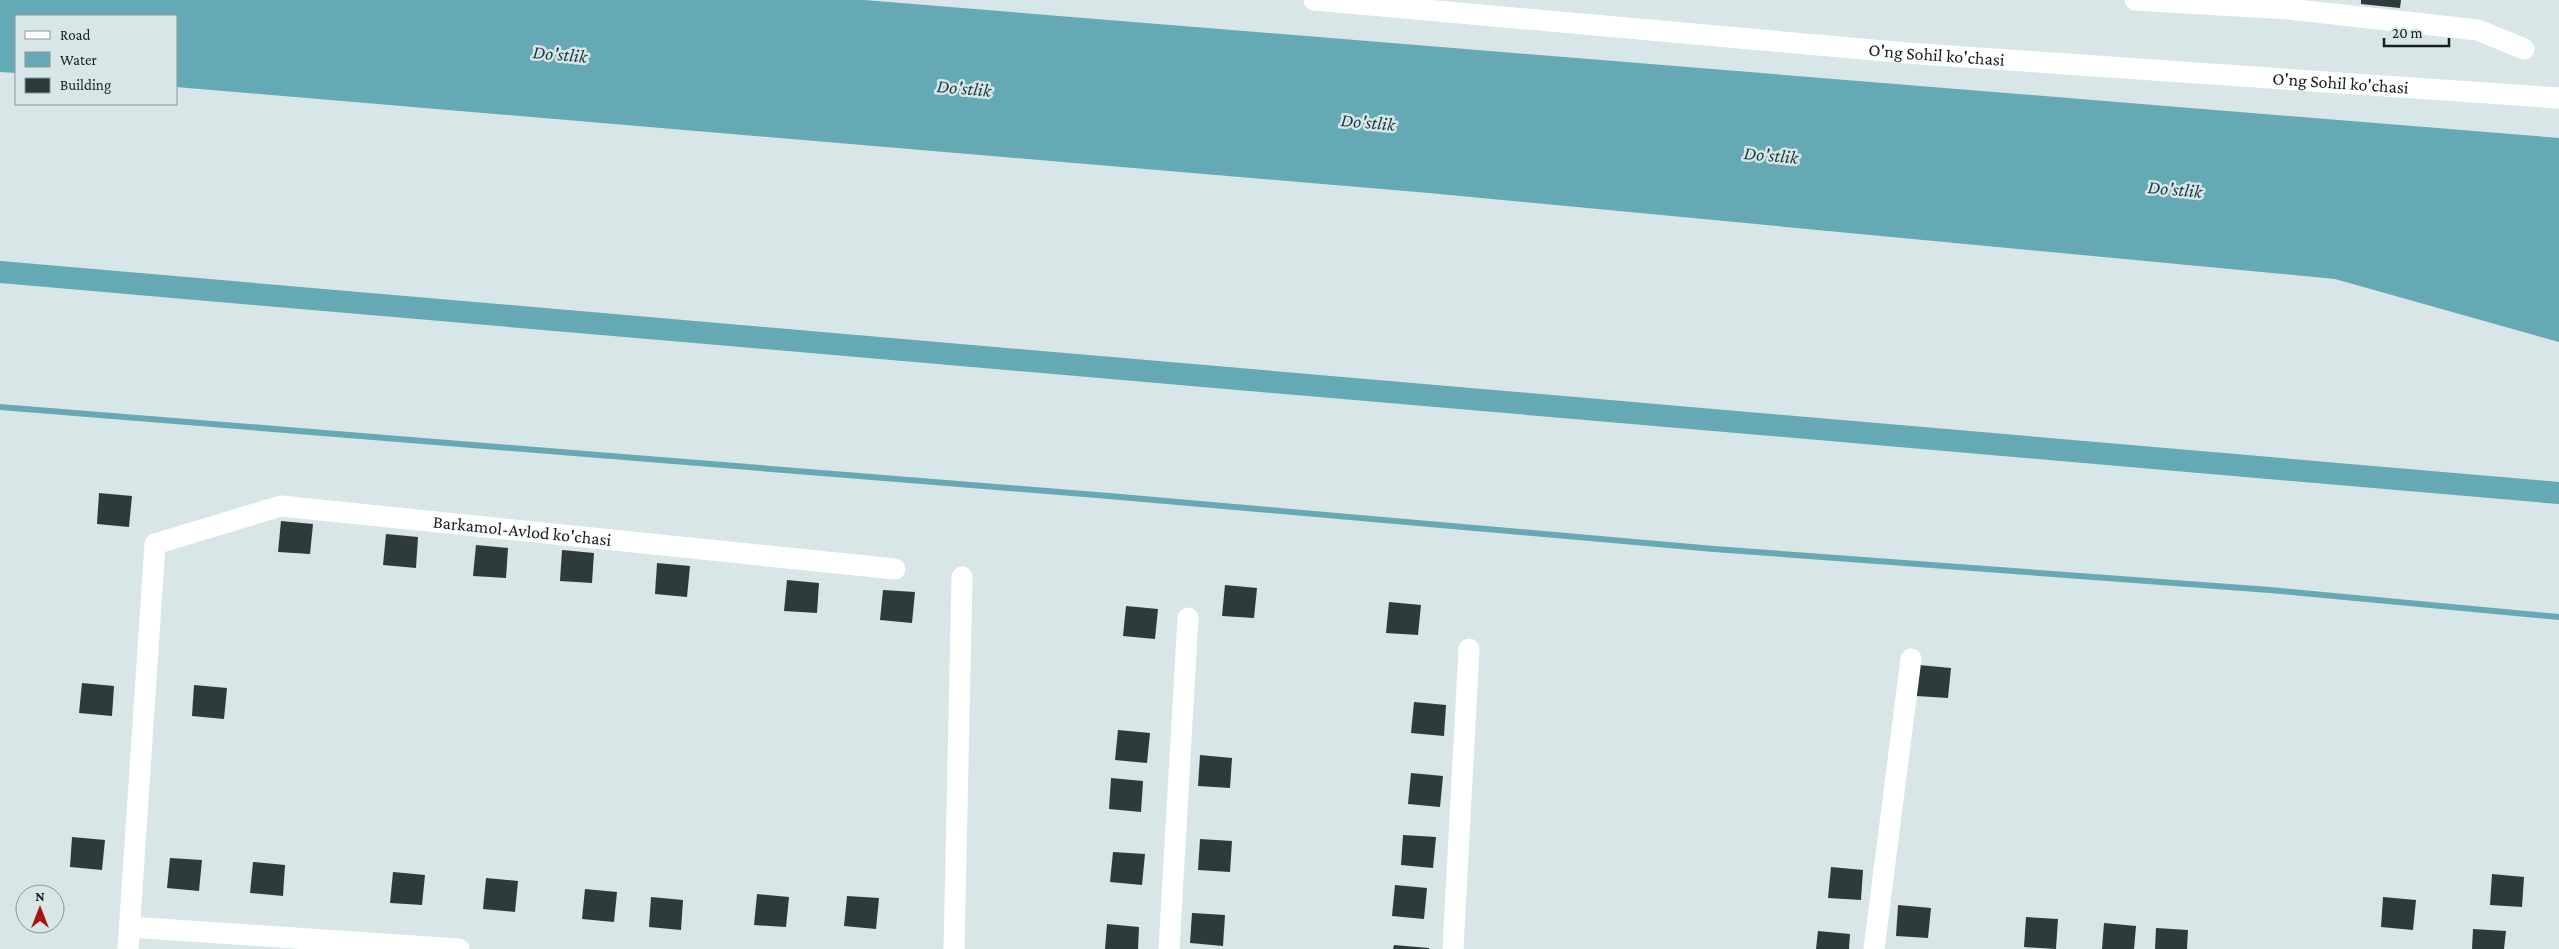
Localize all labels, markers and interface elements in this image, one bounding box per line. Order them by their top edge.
legend [15,15,178,105]
scale bar [2384,15,2449,47]
text: 20 m [2392,25,2423,41]
text: Road [60,27,91,43]
street label: O'ng Sohil ko'chasi [1868,40,2006,70]
water label: Do'stlik [532,41,589,67]
text: Water [60,52,97,68]
street label: O'ng Sohil ko'chasi [2272,68,2410,98]
water label: Do'stlik [936,75,993,101]
text: Building [60,77,111,94]
water label: Do'stlik [1340,109,1397,135]
water label: Do'stlik [1743,142,1800,168]
water label: Do'stlik [2147,176,2204,202]
street label: Barkamol-Avlod ko'chasi [432,512,613,550]
north arrow [15,884,65,934]
text: N [35,888,45,904]

